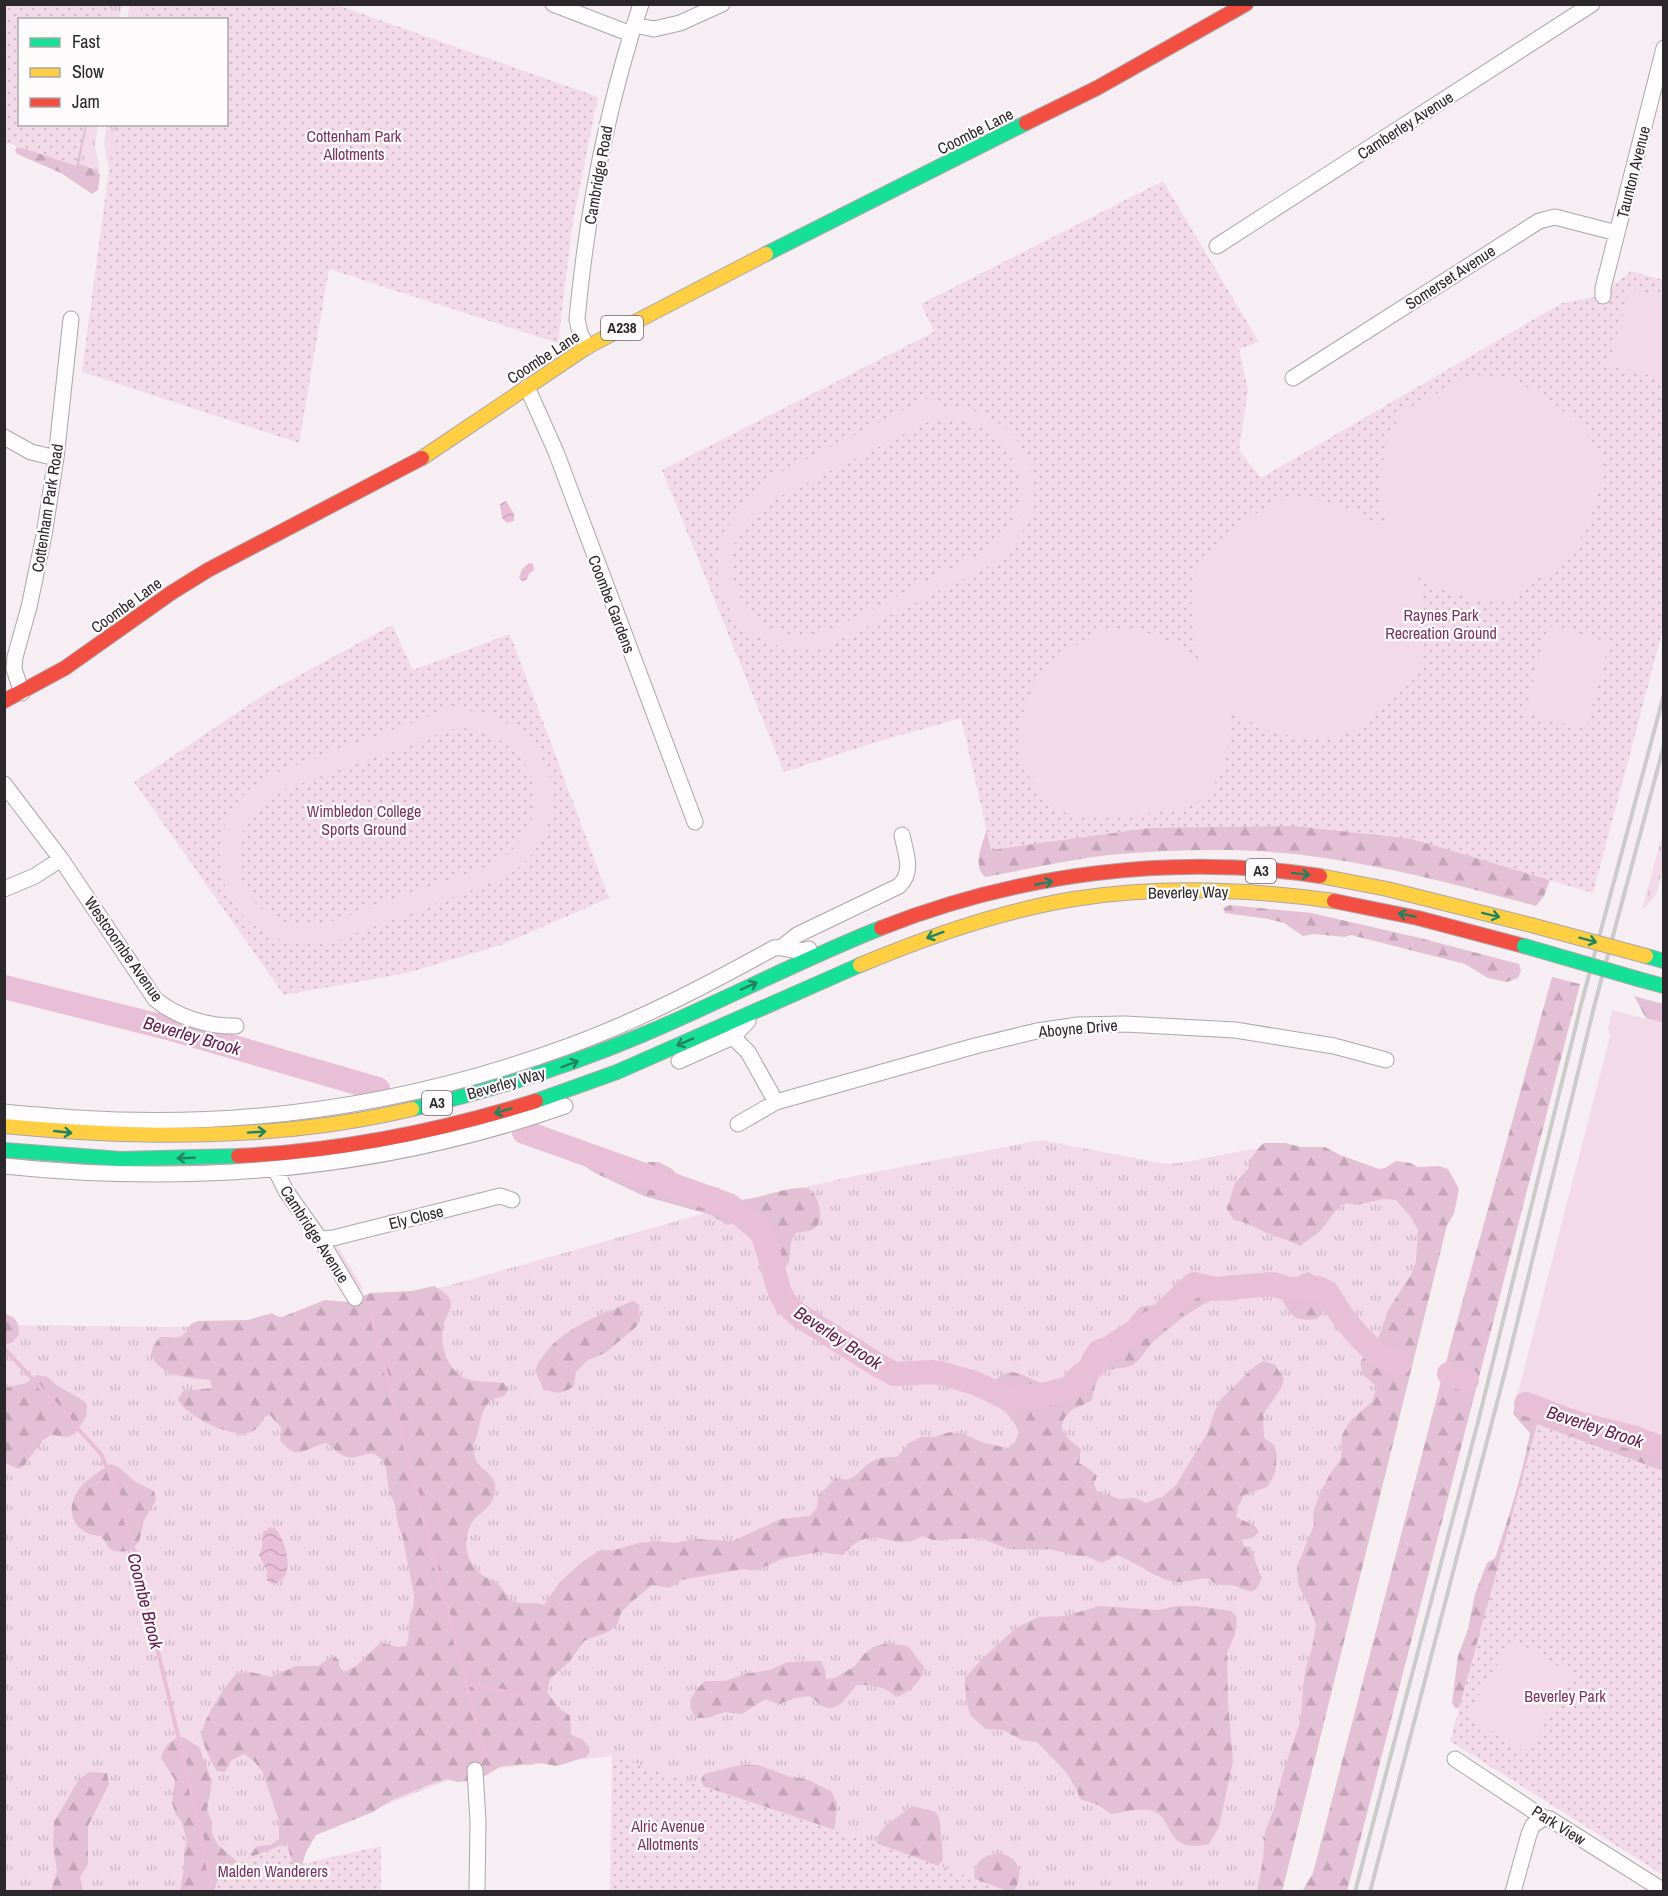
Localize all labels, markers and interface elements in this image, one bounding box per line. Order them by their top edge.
legend [18,18,228,126]
text: Fast [72,29,100,54]
text: Slow [72,59,104,84]
street label: Camberley Avenue [1353,86,1457,164]
text: Jam [72,89,100,114]
street label: Coombe Lane [933,102,1017,160]
street label: Cambridge Road [578,124,618,226]
street label: Taunton Avenue [1611,124,1655,220]
park label: Cottenham Park Allotments [307,125,402,165]
street label: Somerset Avenue [1401,240,1499,314]
road number: A238 [601,316,643,340]
street label: Coombe Lane [502,325,584,389]
street label: Cottenham Park Road [26,442,68,574]
street label: Coombe Gardens [583,552,641,656]
street label: Coombe Lane [86,572,166,638]
park label: Raynes Park Recreation Ground [1385,604,1497,644]
park label: Wimbledon College Sports Ground [307,800,421,840]
road number: A3 [1246,859,1276,883]
one-way arrow [1290,869,1310,880]
one-way arrow [1034,877,1053,888]
street label: Beverley Way [1148,880,1229,904]
street label: Westcoombe Avenue [80,892,168,1006]
one-way arrow [1398,909,1417,920]
one-way arrow [1481,910,1500,922]
one-way arrow [926,930,945,941]
one-way arrow [1578,935,1597,946]
one-way arrow [739,980,757,991]
water label: Beverley Brook [141,1010,244,1061]
street label: Aboyne Drive [1036,1014,1119,1043]
one-way arrow [676,1036,694,1048]
one-way arrow [560,1057,579,1068]
street label: Beverley Way [464,1061,548,1105]
road number: A3 [422,1091,452,1115]
one-way arrow [494,1106,513,1117]
one-way arrow [247,1126,267,1137]
one-way arrow [52,1127,72,1138]
one-way arrow [177,1152,197,1164]
street label: Cambridge Avenue [275,1181,355,1287]
street label: Ely Close [386,1200,446,1234]
water label: Beverley Brook [789,1300,888,1376]
water label: Beverley Brook [1544,1399,1647,1454]
water label: Coombe Brook [121,1550,170,1652]
park label: Beverley Park [1524,1685,1606,1707]
street label: Park View [1528,1800,1591,1850]
park label: Alric Avenue Allotments [630,1815,705,1855]
park label: Malden Wanderers [218,1860,328,1882]

